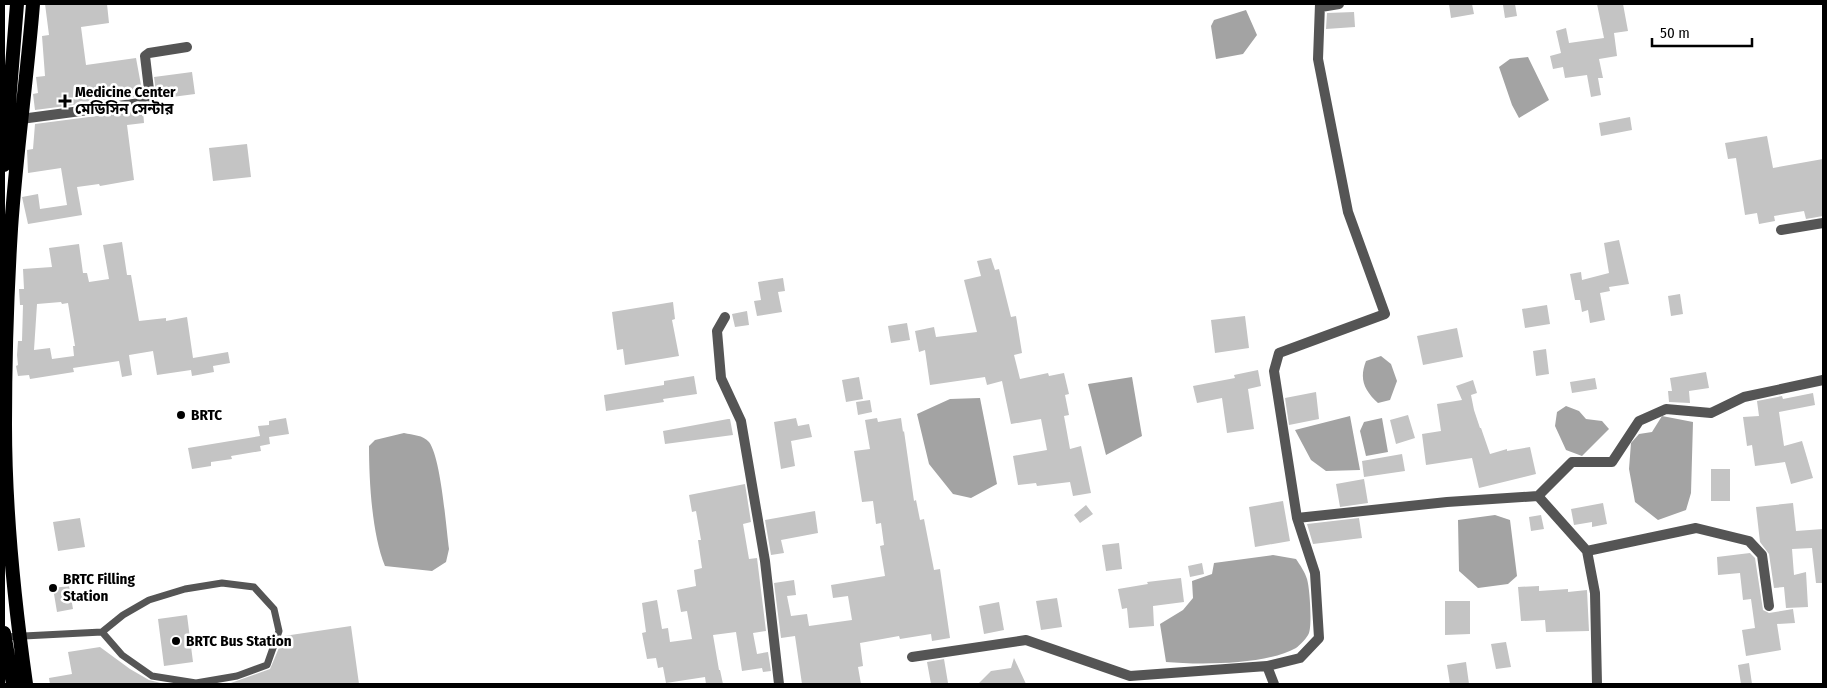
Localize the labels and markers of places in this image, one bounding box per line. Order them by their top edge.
place label: Medicine Center মেডিসিন সেন্টার [75,83,176,118]
marker: Medicine Center মেডিসিন সেন্টার [59,95,71,107]
place label: BRTC [191,406,222,424]
marker: BRTC [175,409,187,421]
place label: BRTC Filling Station [63,570,135,605]
marker: BRTC Filling Station [47,582,59,594]
place label: BRTC Bus Station [186,632,292,650]
marker: BRTC Bus Station [170,635,182,647]

